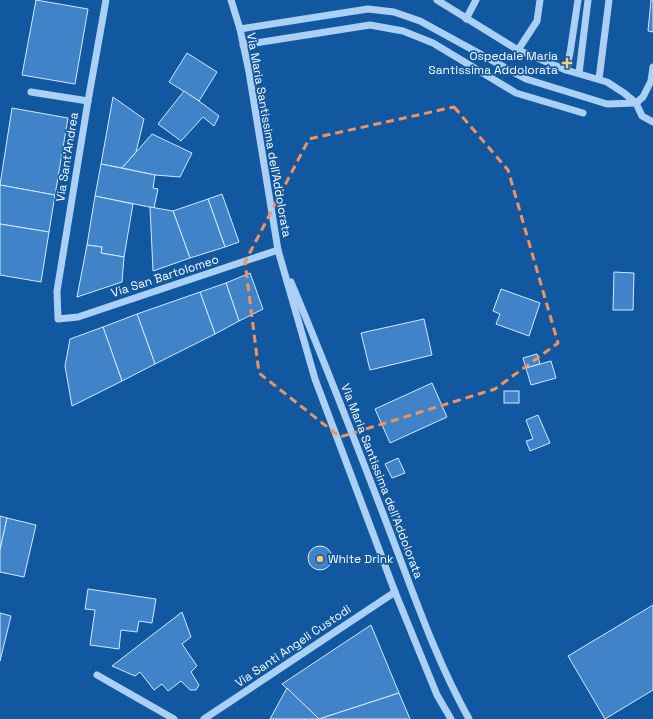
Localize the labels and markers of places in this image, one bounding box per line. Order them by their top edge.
place label: Ospedale Maria Santissima Addolorata [428,48,558,78]
marker: Ospedale Maria Santissima Addolorata [561,57,573,69]
place label: White Drink [328,551,394,567]
marker: White Drink [315,554,325,564]

